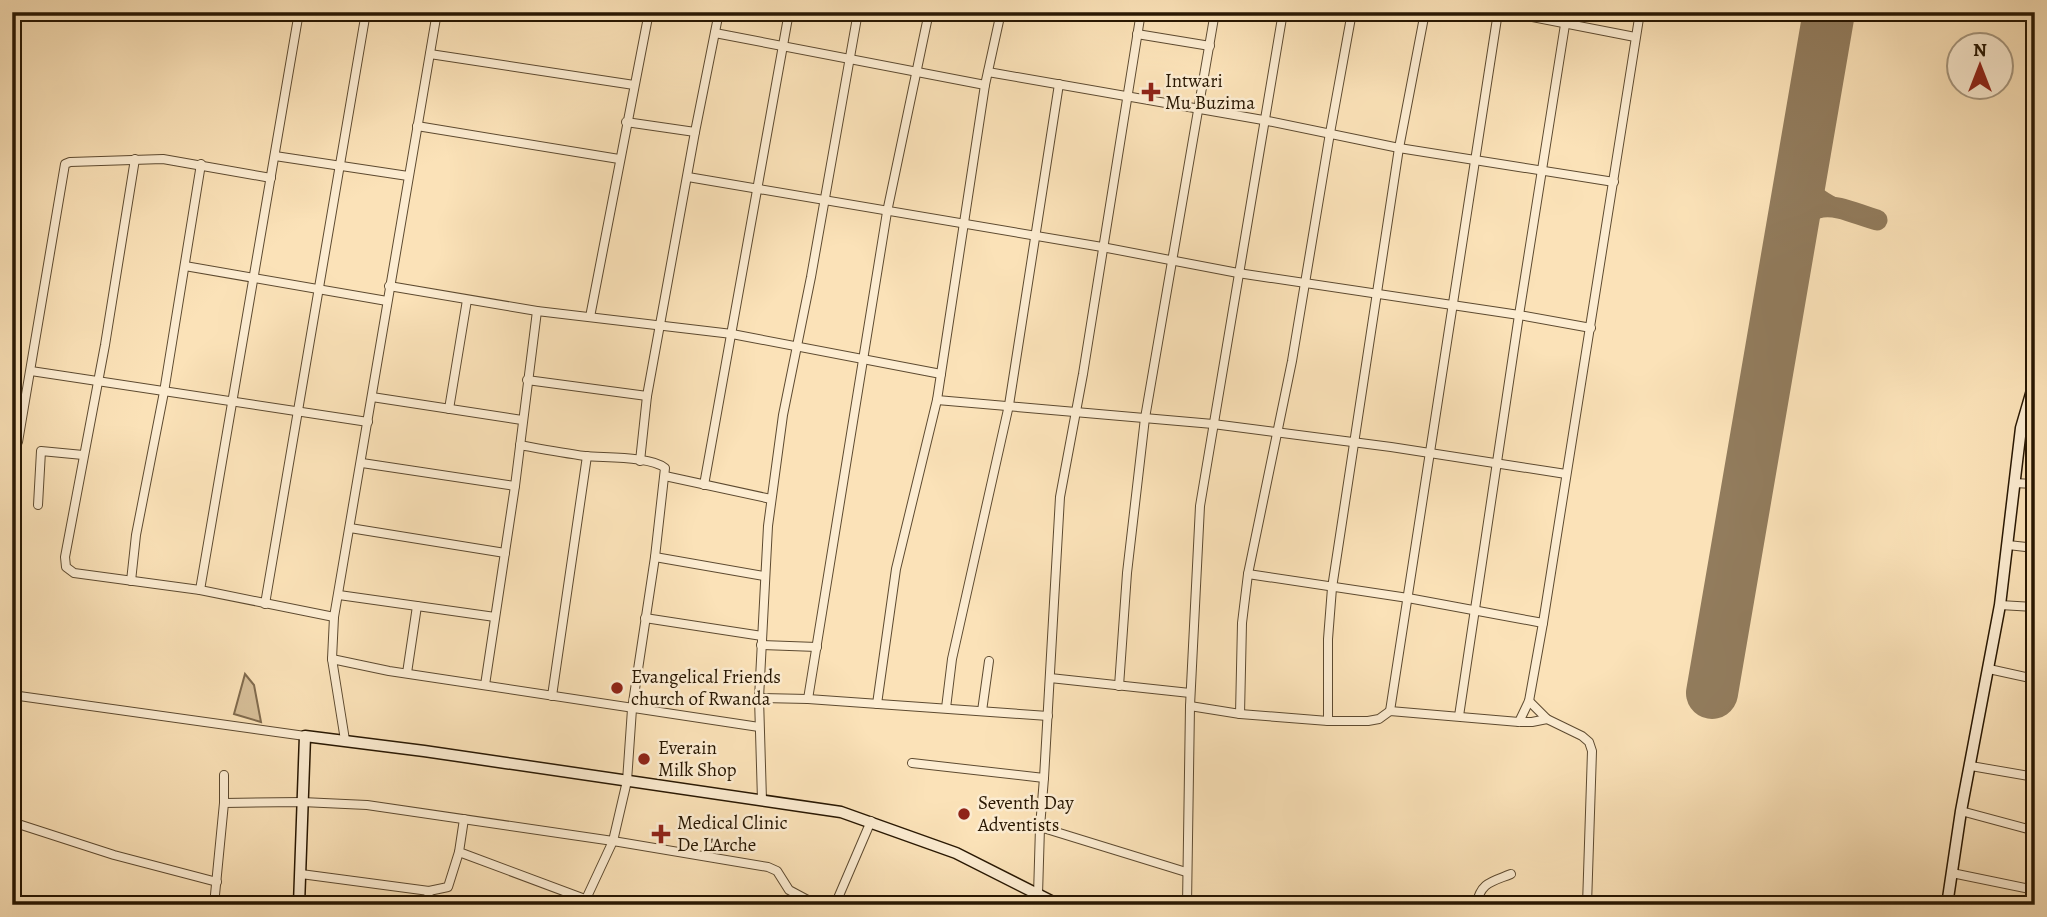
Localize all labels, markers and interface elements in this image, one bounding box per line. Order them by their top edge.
north arrow [1946,32,2016,102]
text: N [1973,37,1987,63]
place label: Intwari Mu Buzima [1165,68,1255,116]
marker: Intwari Mu Buzima [1143,84,1159,100]
place label: Evangelical Friends church of Rwanda [631,664,781,712]
marker: Evangelical Friends church of Rwanda [609,680,625,696]
place label: Everain Milk Shop [658,735,737,783]
marker: Everain Milk Shop [636,751,652,767]
place label: Seventh Day Adventists [977,790,1074,838]
marker: Seventh Day Adventists [956,806,972,822]
place label: Medical Clinic De L'Arche [677,810,788,858]
marker: Medical Clinic De L'Arche [651,824,671,844]

